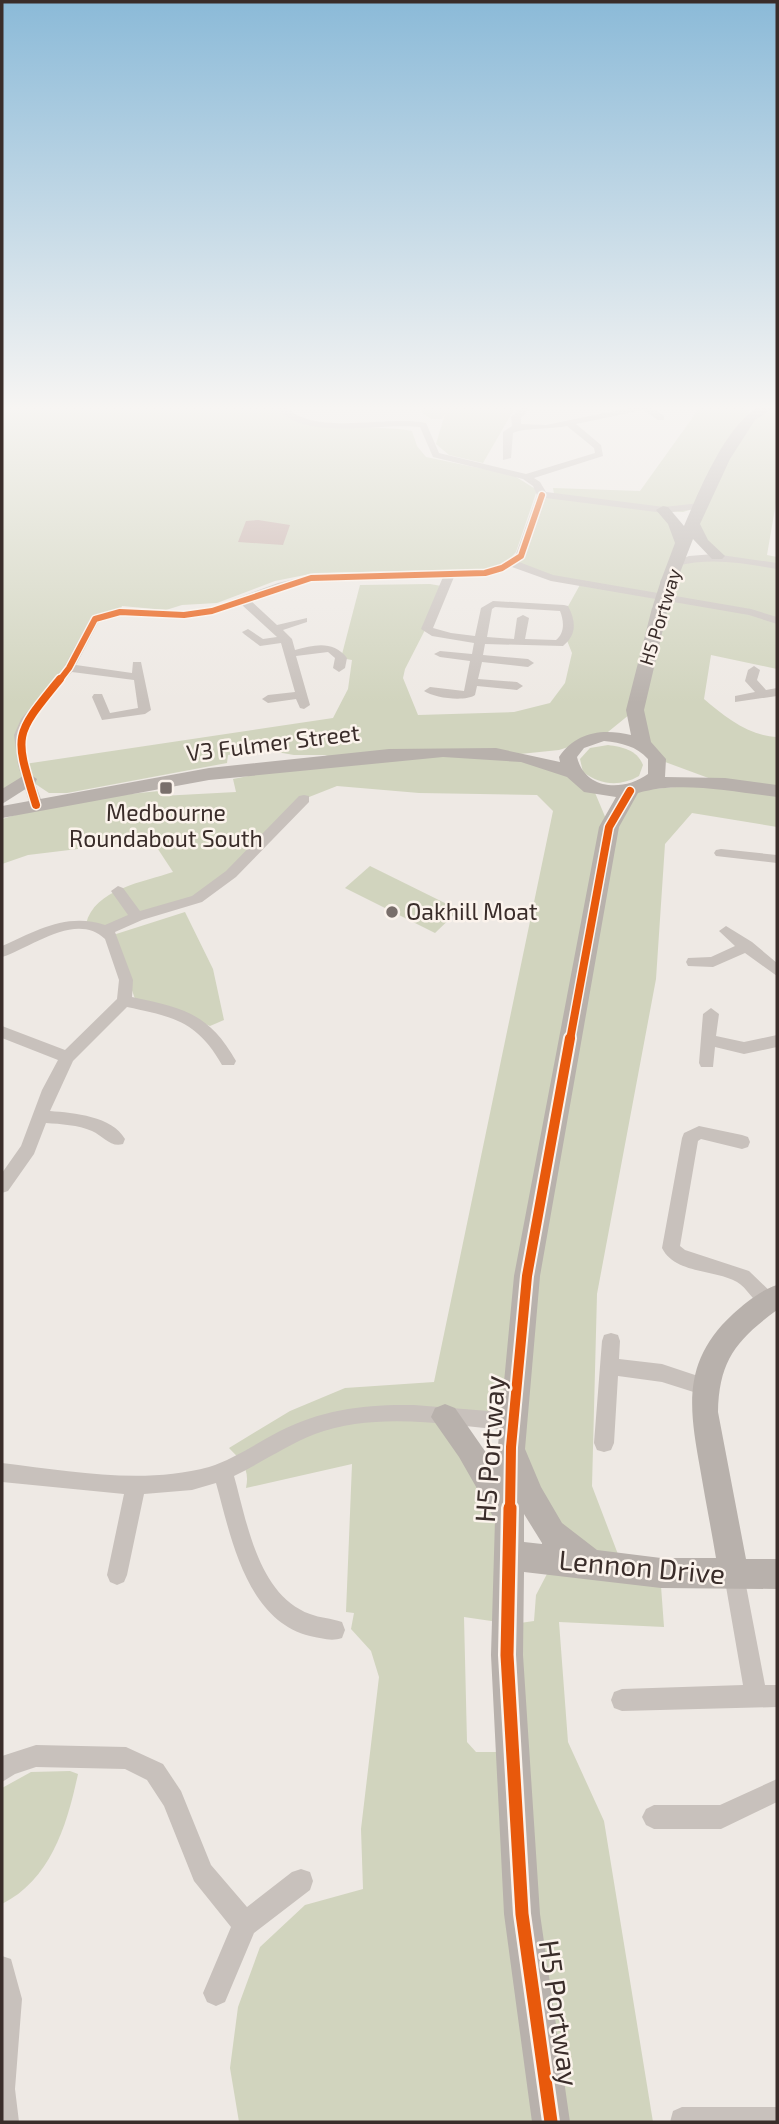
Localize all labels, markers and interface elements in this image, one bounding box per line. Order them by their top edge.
street label: H5 Portway [634,566,685,668]
street label: V3 Fulmer Street [185,717,361,767]
marker: Medbourne Roundabout South [158,780,174,796]
place label: Medbourne Roundabout South [69,798,263,852]
place label: Oakhill Moat [406,897,538,925]
marker: Oakhill Moat [384,904,400,920]
street label: H5 Portway [467,1374,511,1524]
street label: Lennon Drive [558,1542,727,1590]
street label: H5 Portway [533,1938,587,2088]

